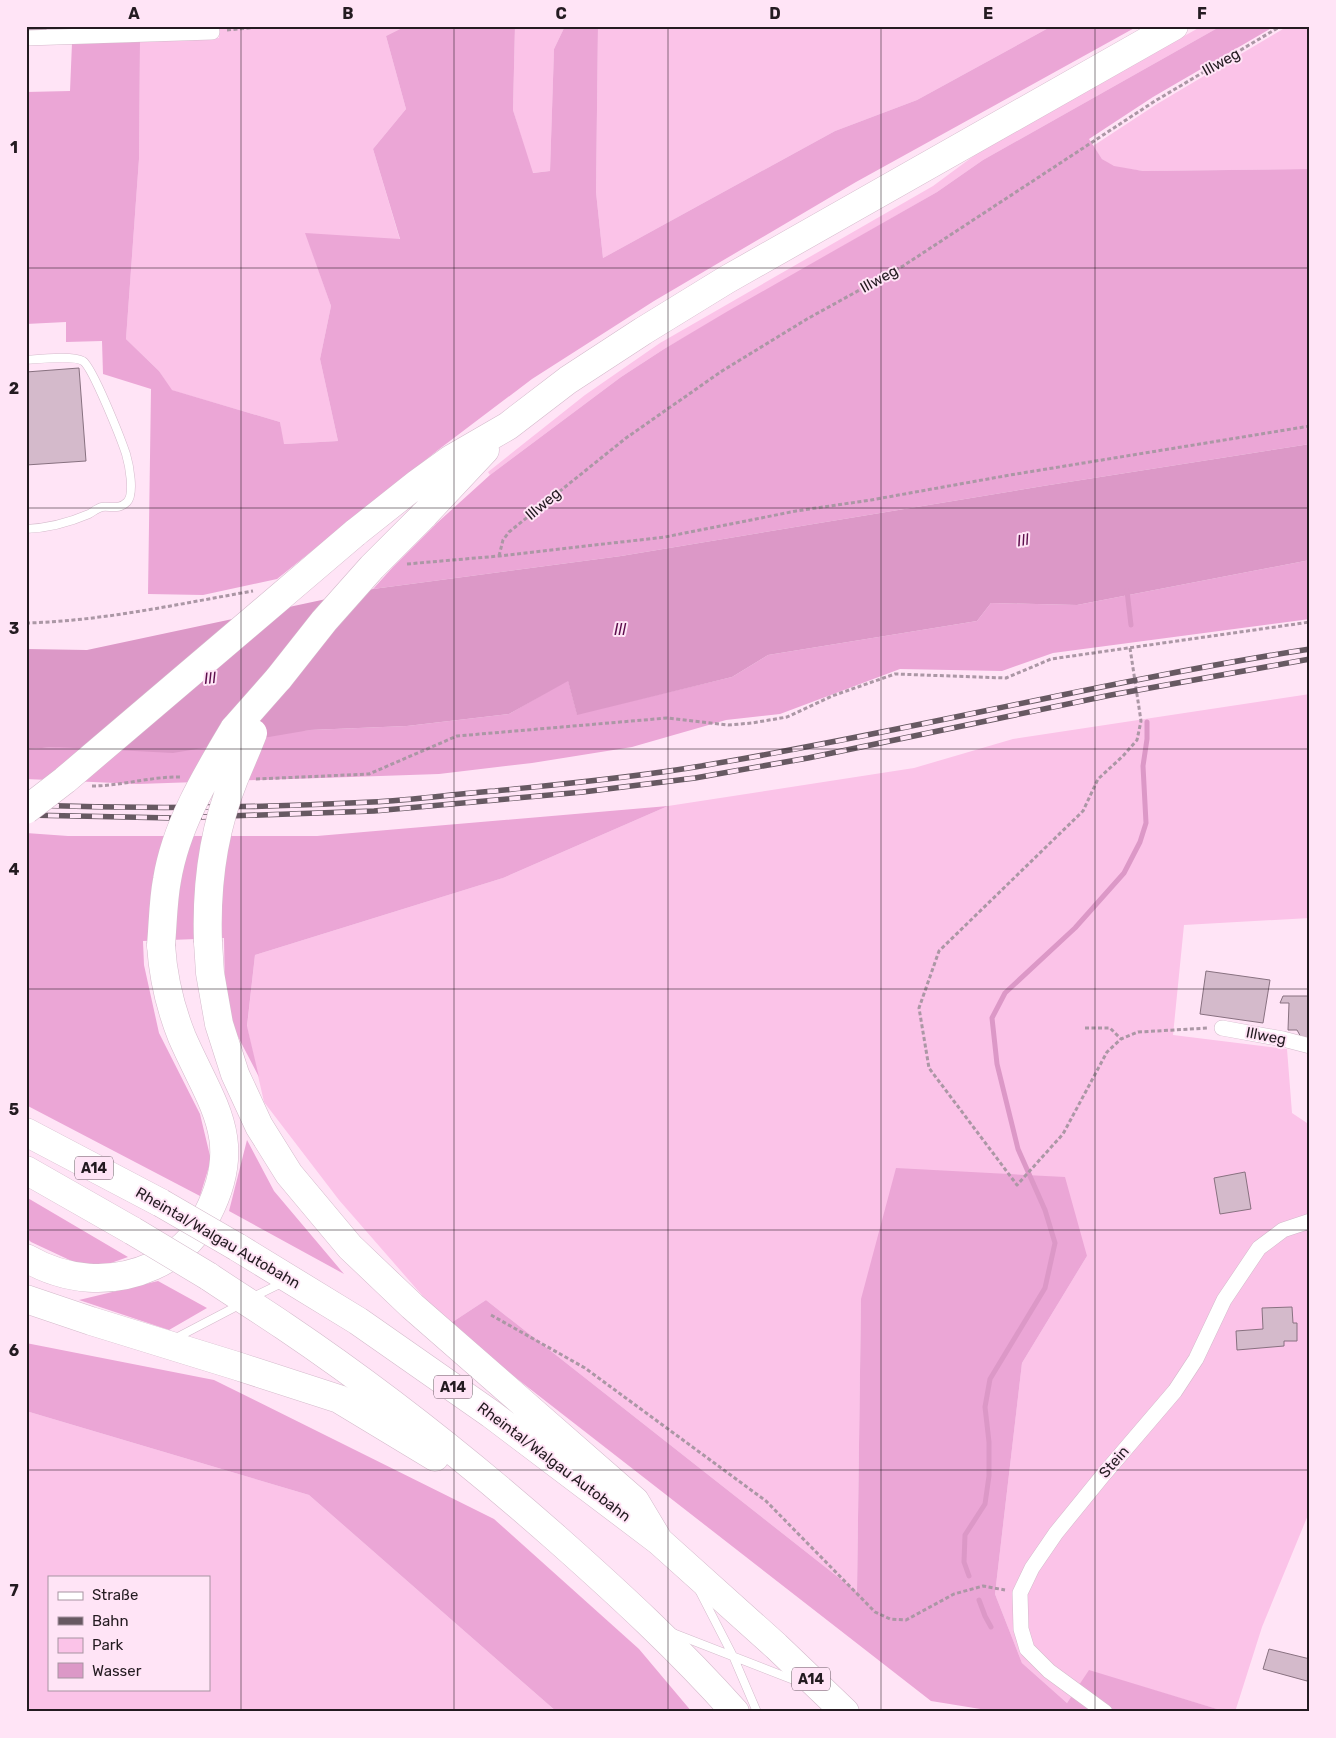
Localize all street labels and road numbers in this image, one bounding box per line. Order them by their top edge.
street label: Illweg [1199,44,1243,80]
street label: Illweg [857,261,901,297]
street label: Illweg [522,484,564,524]
street label: Illweg [1244,1023,1288,1049]
road number: A14 [75,1156,113,1180]
street label: Rheintal/Walgau Autobahn [133,1183,303,1293]
road number: A14 [434,1375,472,1398]
street label: Rheintal/Walgau Autobahn [474,1399,634,1525]
street label: Stein [1095,1442,1133,1482]
road number: A14 [792,1668,830,1690]

